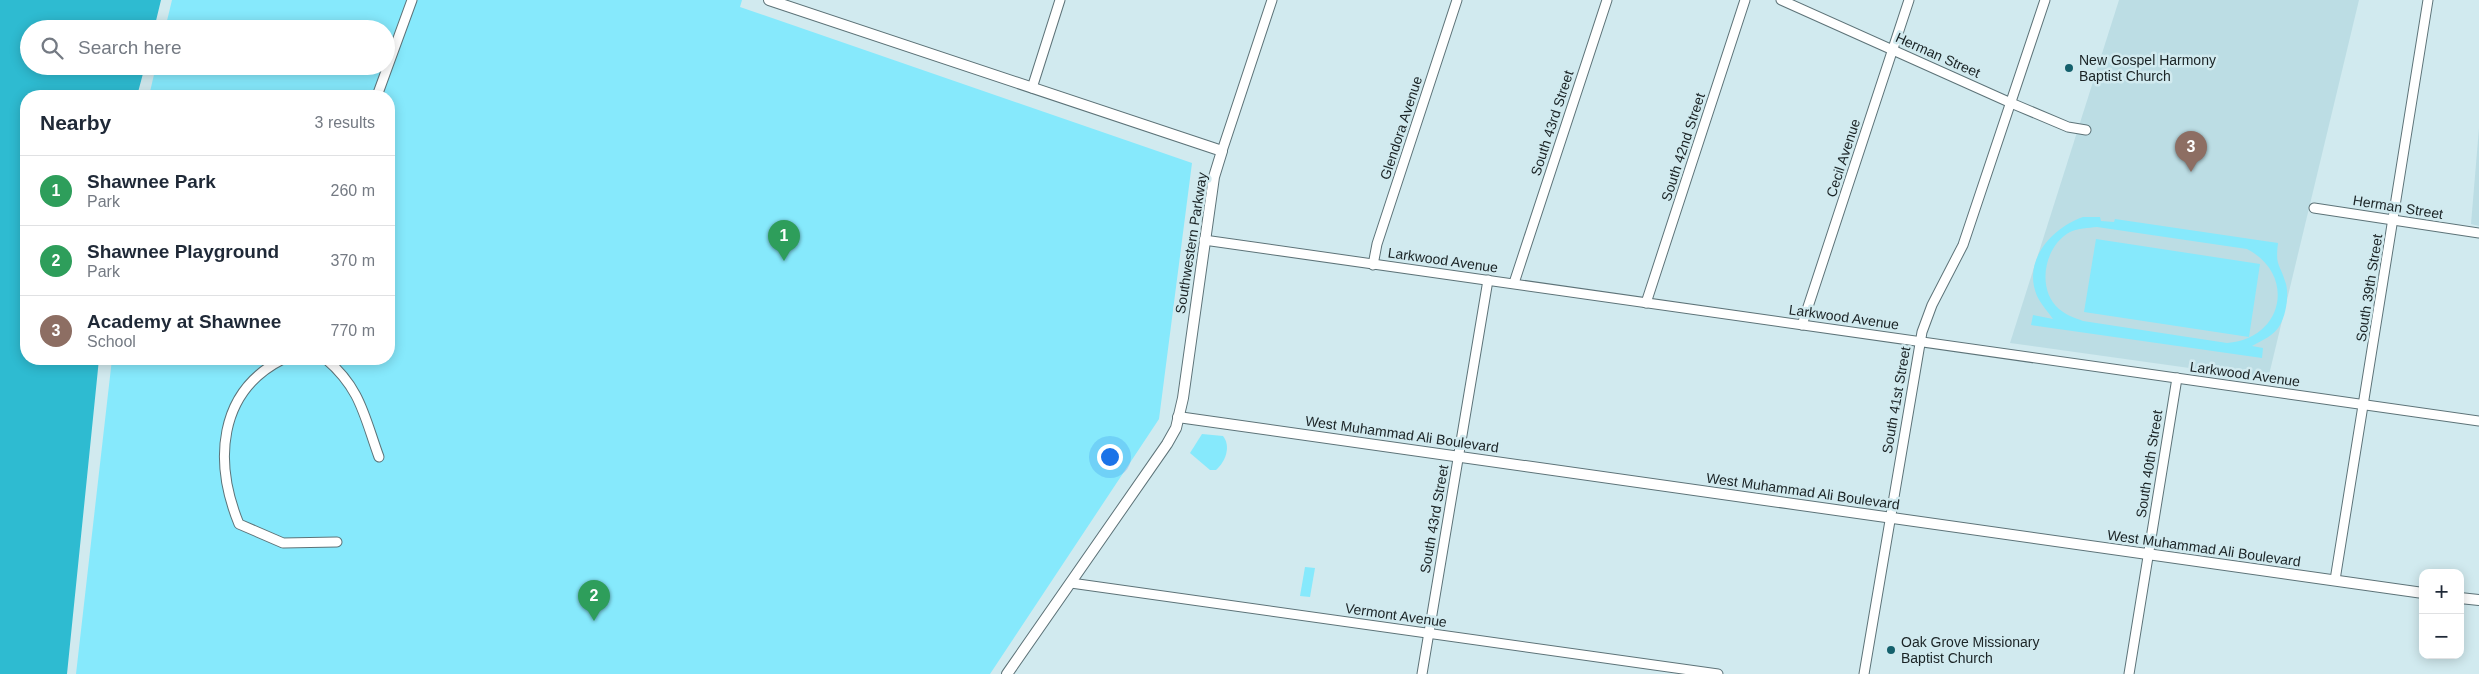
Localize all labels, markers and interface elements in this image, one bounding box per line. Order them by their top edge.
search box [20,20,395,75]
street label: Herman Street [1893,29,1983,81]
icon: search [38,34,66,62]
text: Search here [78,37,182,58]
place label: New Gospel Harmony Baptist Church [2079,52,2216,84]
marker: New Gospel Harmony Baptist Church [2063,62,2075,74]
street label: South 43rd Street [1527,68,1577,178]
street label: Glendora Avenue [1377,74,1425,182]
street label: South 42nd Street [1658,91,1708,203]
text: Nearby [40,111,111,134]
text: 3 results [315,114,375,131]
street label: Cecil Avenue [1823,117,1863,199]
pin: 3 [2175,131,2207,172]
text: Shawnee Park [87,171,216,192]
street label: Southwestern Parkway [1172,171,1210,315]
text: 1 [52,182,60,199]
text: 260 m [331,182,375,199]
street label: Herman Street [2352,192,2444,222]
text: Park [87,193,120,210]
pin: 1 [768,220,800,261]
street label: South 39th Street [2353,233,2385,343]
text: Shawnee Playground [87,241,279,262]
street label: Larkwood Avenue [1387,244,1499,276]
text: 2 [52,252,60,269]
text: 370 m [331,252,375,269]
text: Park [87,263,120,280]
street label: Larkwood Avenue [1788,301,1900,333]
text: Academy at Shawnee [87,311,281,332]
text: 3 [52,322,60,339]
text: 770 m [331,322,375,339]
text: School [87,333,136,350]
street label: South 41st Street [1879,345,1913,455]
street label: Larkwood Avenue [2189,358,2301,390]
street label: South 40th Street [2133,409,2165,519]
street label: West Muhammad Ali Boulevard [1304,413,1500,455]
your location [1097,444,1123,470]
street label: South 43rd Street [1417,463,1451,574]
street label: West Muhammad Ali Boulevard [1705,470,1901,512]
street label: West Muhammad Ali Boulevard [2106,527,2302,569]
map controls [2419,569,2464,659]
button: + [2419,569,2464,614]
pin: 2 [578,580,610,621]
street label: Vermont Avenue [1344,600,1448,630]
button: − [2419,614,2464,659]
place label: Oak Grove Missionary Baptist Church [1901,634,2039,666]
marker: Oak Grove Missionary Baptist Church [1885,644,1897,656]

